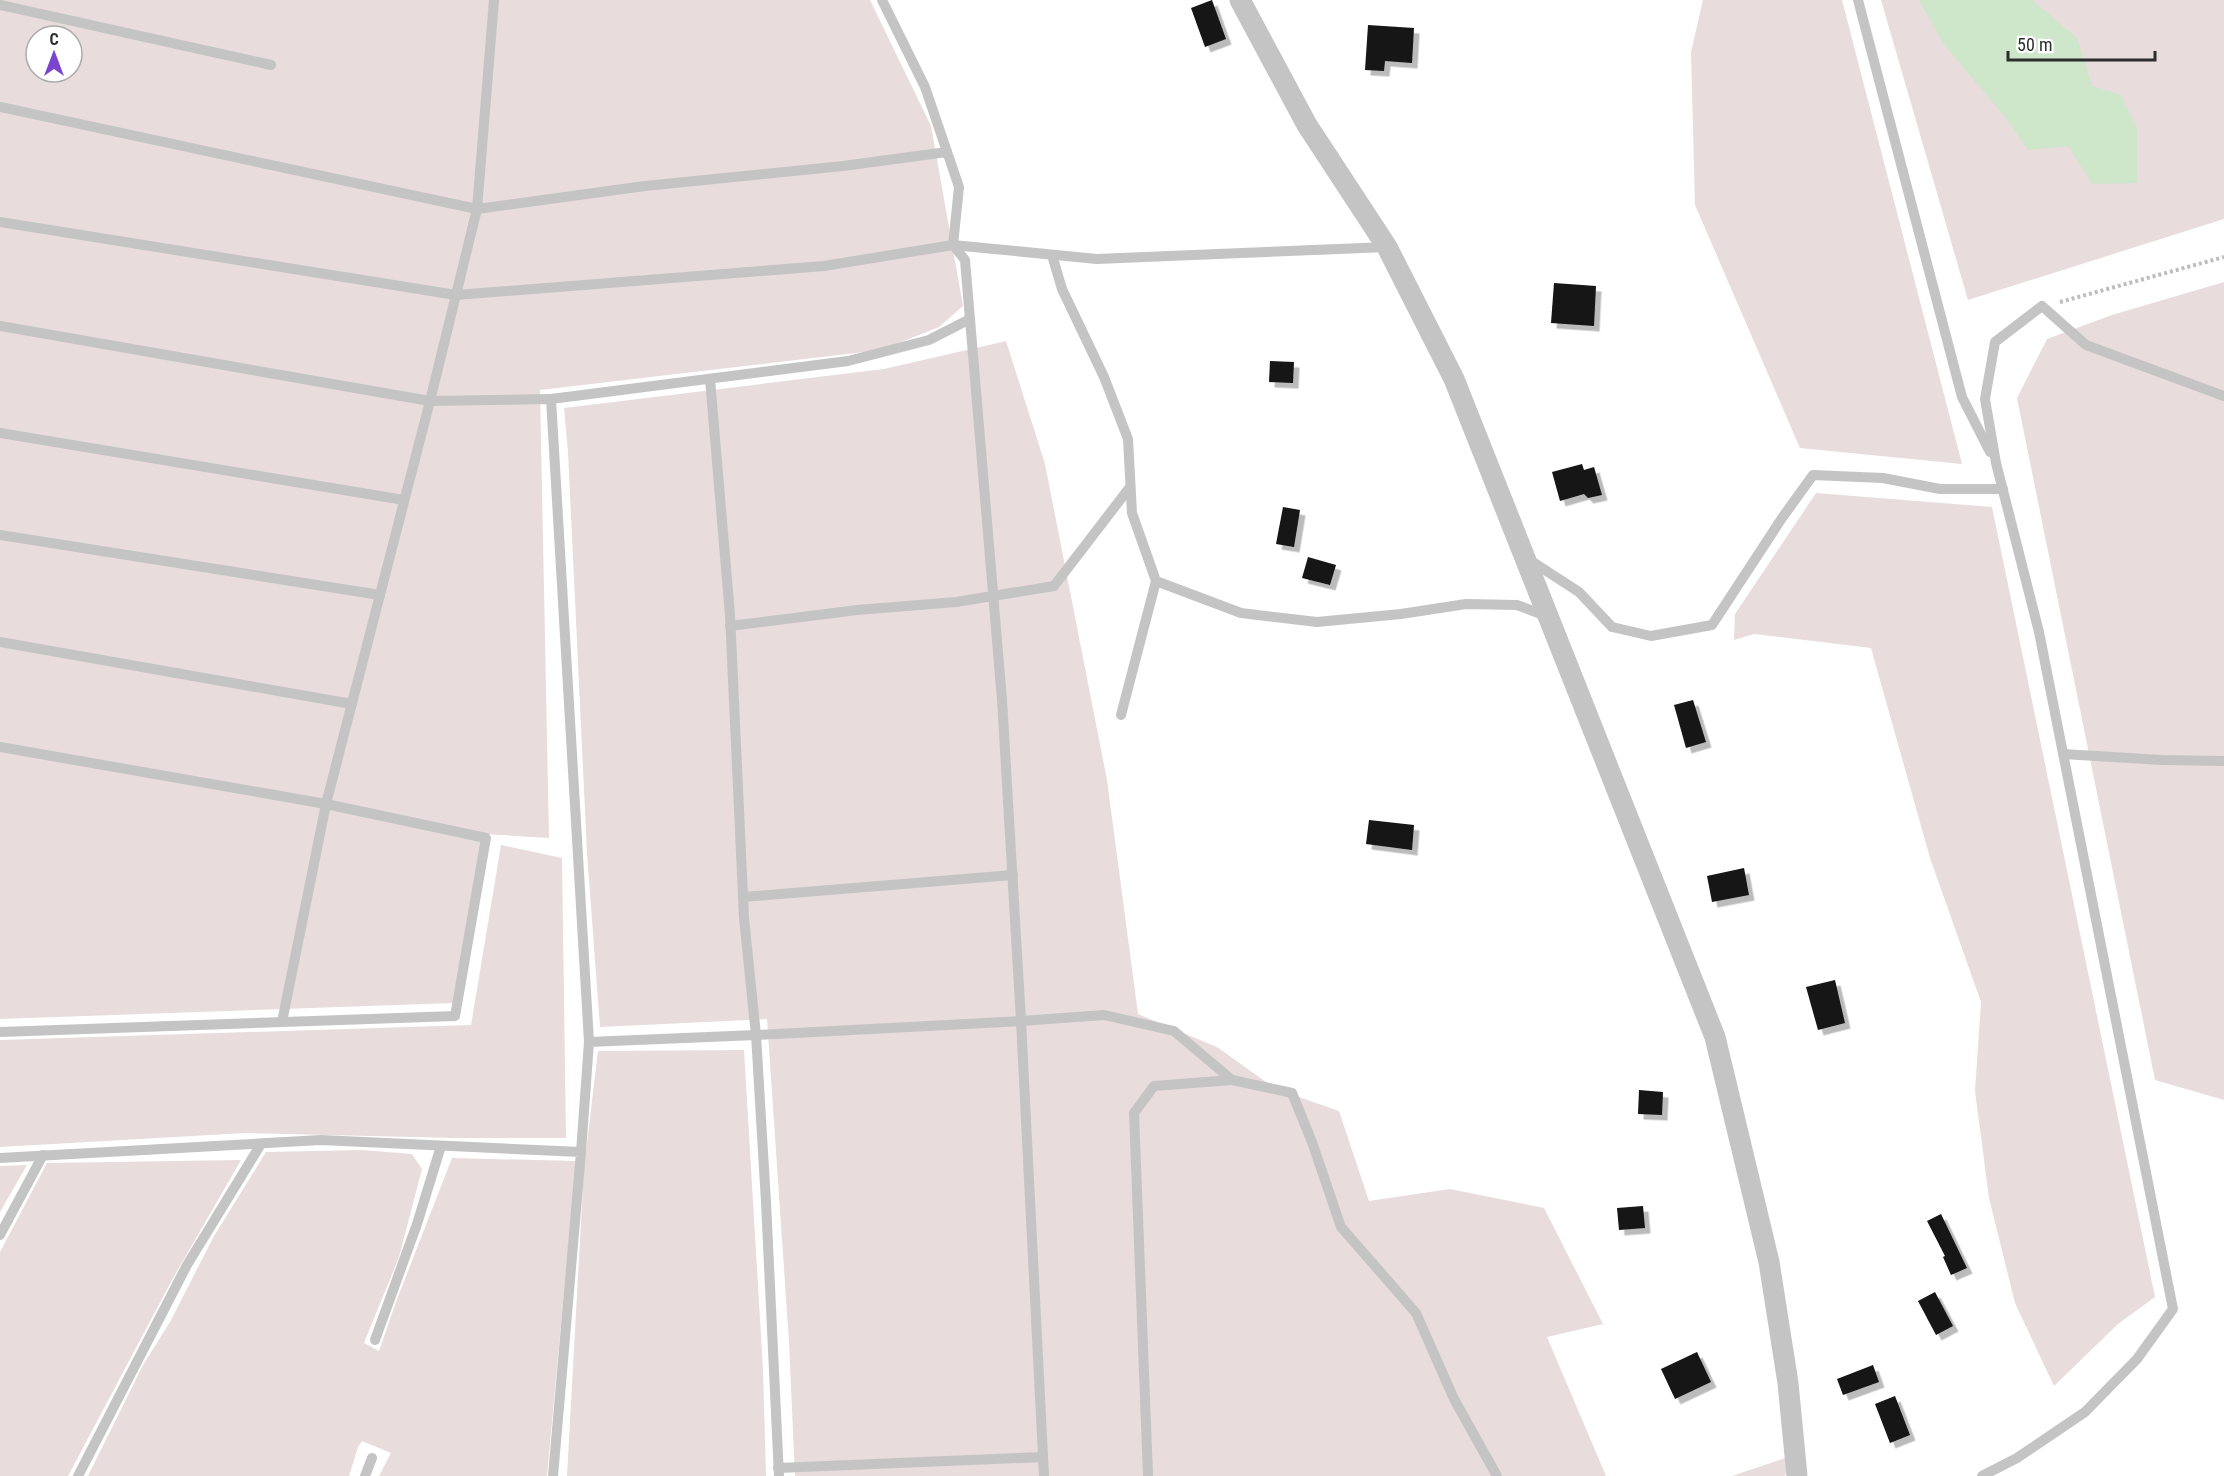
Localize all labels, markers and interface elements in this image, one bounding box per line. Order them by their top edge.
north arrow [24,24,84,84]
scale bar [2008,24,2155,62]
text: С [49,30,59,49]
text: 50 m [2017,34,2052,55]

